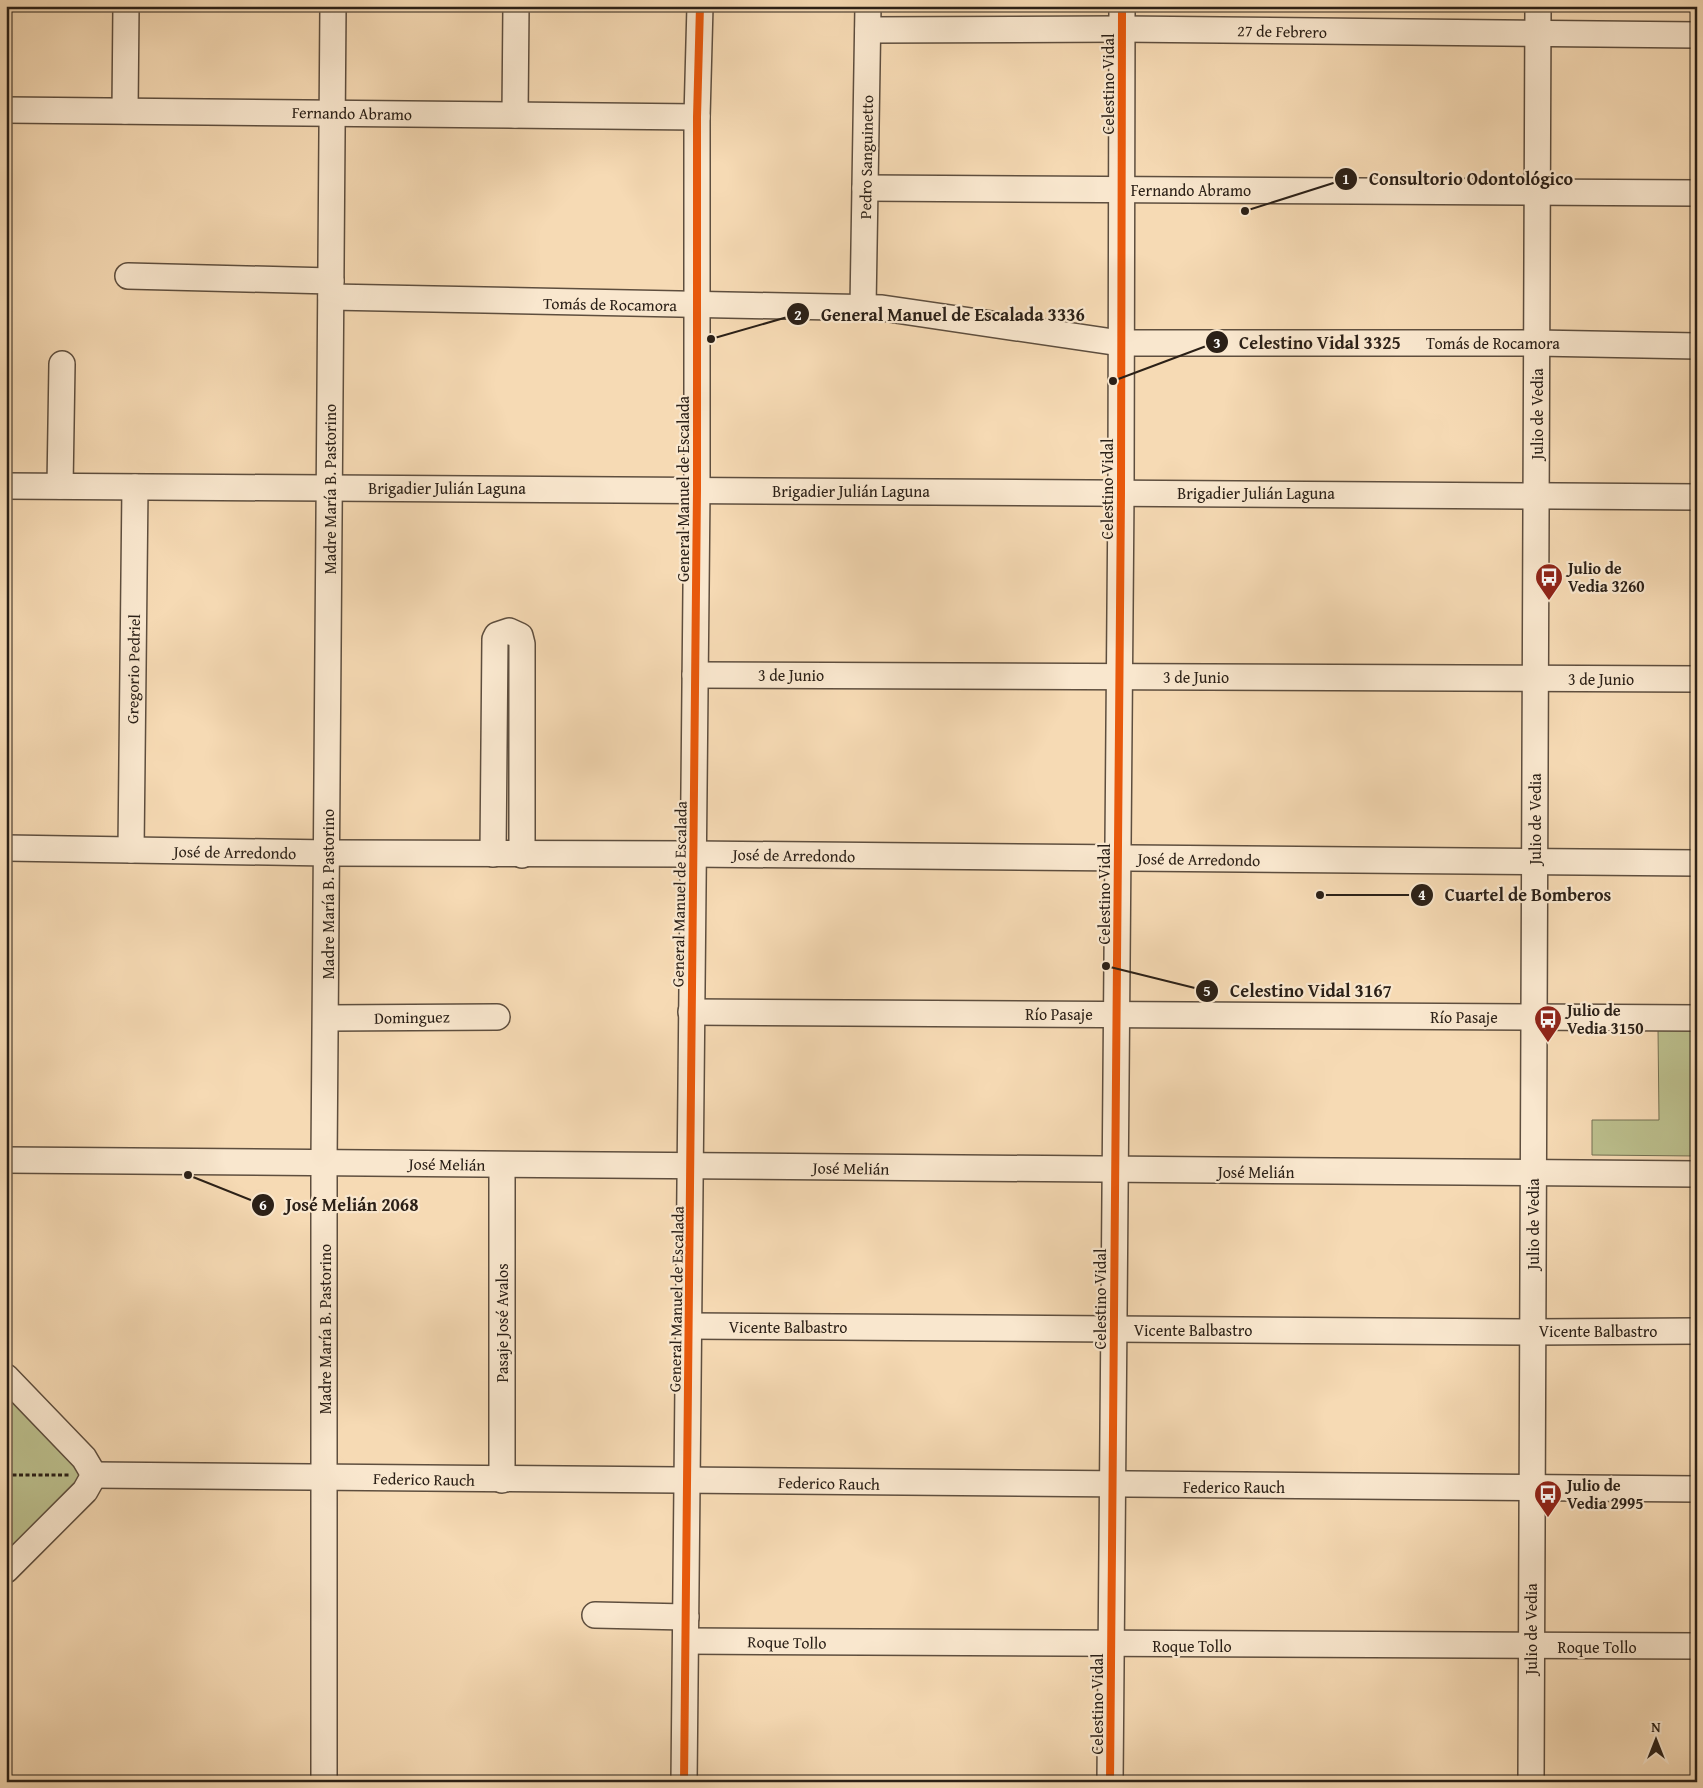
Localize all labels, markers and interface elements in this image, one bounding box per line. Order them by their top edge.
street label: 27 de Febrero [1237,18,1327,44]
street label: Celestino Vidal [1096,33,1120,134]
street label: Pedro Sanguinetto [853,95,879,219]
street label: Fernando Abramo [292,100,412,126]
callout: Consultorio Odontológico [1334,162,1583,195]
text: Consultorio Odontológico [1369,165,1574,192]
text: 1 [1342,168,1350,189]
street label: Fernando Abramo [1131,178,1251,202]
street label: Tomás de Rocamora [543,291,678,317]
callout: General Manuel de Escalada 3336 [786,298,1095,331]
text: General Manuel de Escalada 3336 [821,301,1085,328]
text: 2 [794,304,802,325]
callout: Celestino Vidal 3325 [1204,326,1411,359]
text: Celestino Vidal 3325 [1239,329,1401,356]
street label: Tomás de Rocamora [1426,331,1560,355]
text: 3 [1213,332,1221,353]
street label: Julio de Vedia [1525,368,1549,462]
street label: General Manuel de Escalada [671,396,695,582]
street label: Madre María B. Pastorino [318,404,342,574]
street label: Celestino Vidal [1095,438,1119,539]
street label: Brigadier Julián Laguna [368,476,526,500]
street label: Brigadier Julián Laguna [772,479,930,503]
street label: Brigadier Julián Laguna [1177,481,1335,505]
place label: Julio de Vedia 3260 [1565,556,1645,598]
bus stop icon: Julio de Vedia 3260 [1534,562,1564,601]
street label: Gregorio Pedriel [120,613,146,724]
street label: 3 de Junio [758,663,824,687]
street label: 3 de Junio [1163,665,1229,689]
street label: 3 de Junio [1568,667,1634,691]
street label: Julio de Vedia [1523,773,1547,867]
street label: General Manuel de Escalada [665,800,693,987]
street label: Madre María B. Pastorino [316,809,340,979]
street label: José de Arredondo [171,839,297,865]
street label: José de Arredondo [730,842,856,868]
street label: Celestino Vidal [1092,843,1116,944]
street label: José de Arredondo [1135,846,1261,872]
callout: Cuartel de Bomberos [1410,879,1621,912]
text: Cuartel de Bomberos [1445,881,1611,908]
text: 4 [1418,884,1426,905]
callout: Celestino Vidal 3167 [1195,975,1401,1008]
text: Celestino Vidal 3167 [1230,977,1392,1004]
text: 5 [1203,980,1211,1001]
place label: Julio de Vedia 3150 [1564,998,1644,1040]
street label: Río Pasaje [1025,1002,1093,1026]
street label: Dominguez [374,1004,450,1030]
bus stop icon: Julio de Vedia 3150 [1533,1004,1563,1043]
street label: Río Pasaje [1430,1005,1498,1029]
street label: José Melián [406,1151,486,1177]
street label: José Melián [810,1155,890,1181]
street label: José Melián [1216,1160,1294,1184]
street label: Julio de Vedia [1521,1178,1545,1272]
callout: José Melián 2068 [251,1188,428,1221]
text: José Melián 2068 [283,1191,418,1218]
text: 6 [259,1194,267,1215]
street label: General Manuel de Escalada [662,1205,690,1392]
street label: Madre María B. Pastorino [313,1244,337,1414]
street label: Celestino Vidal [1088,1248,1112,1349]
street label: Pasaje José Avalos [490,1263,514,1383]
street label: Vicente Balbastro [729,1315,847,1339]
street label: Vicente Balbastro [1134,1318,1252,1342]
street label: Vicente Balbastro [1539,1319,1657,1343]
street label: Federico Rauch [373,1466,475,1492]
street label: Federico Rauch [778,1470,880,1496]
place label: Julio de Vedia 2995 [1564,1473,1644,1515]
street label: Federico Rauch [1183,1475,1285,1499]
bus stop icon: Julio de Vedia 2995 [1533,1479,1563,1518]
street label: Julio de Vedia [1519,1583,1543,1677]
street label: Roque Tollo [747,1629,827,1655]
street label: Roque Tollo [1152,1634,1232,1658]
street label: Roque Tollo [1557,1635,1637,1659]
street label: Celestino Vidal [1085,1653,1109,1754]
north arrow [1630,1716,1680,1766]
text: N [1651,1717,1661,1737]

